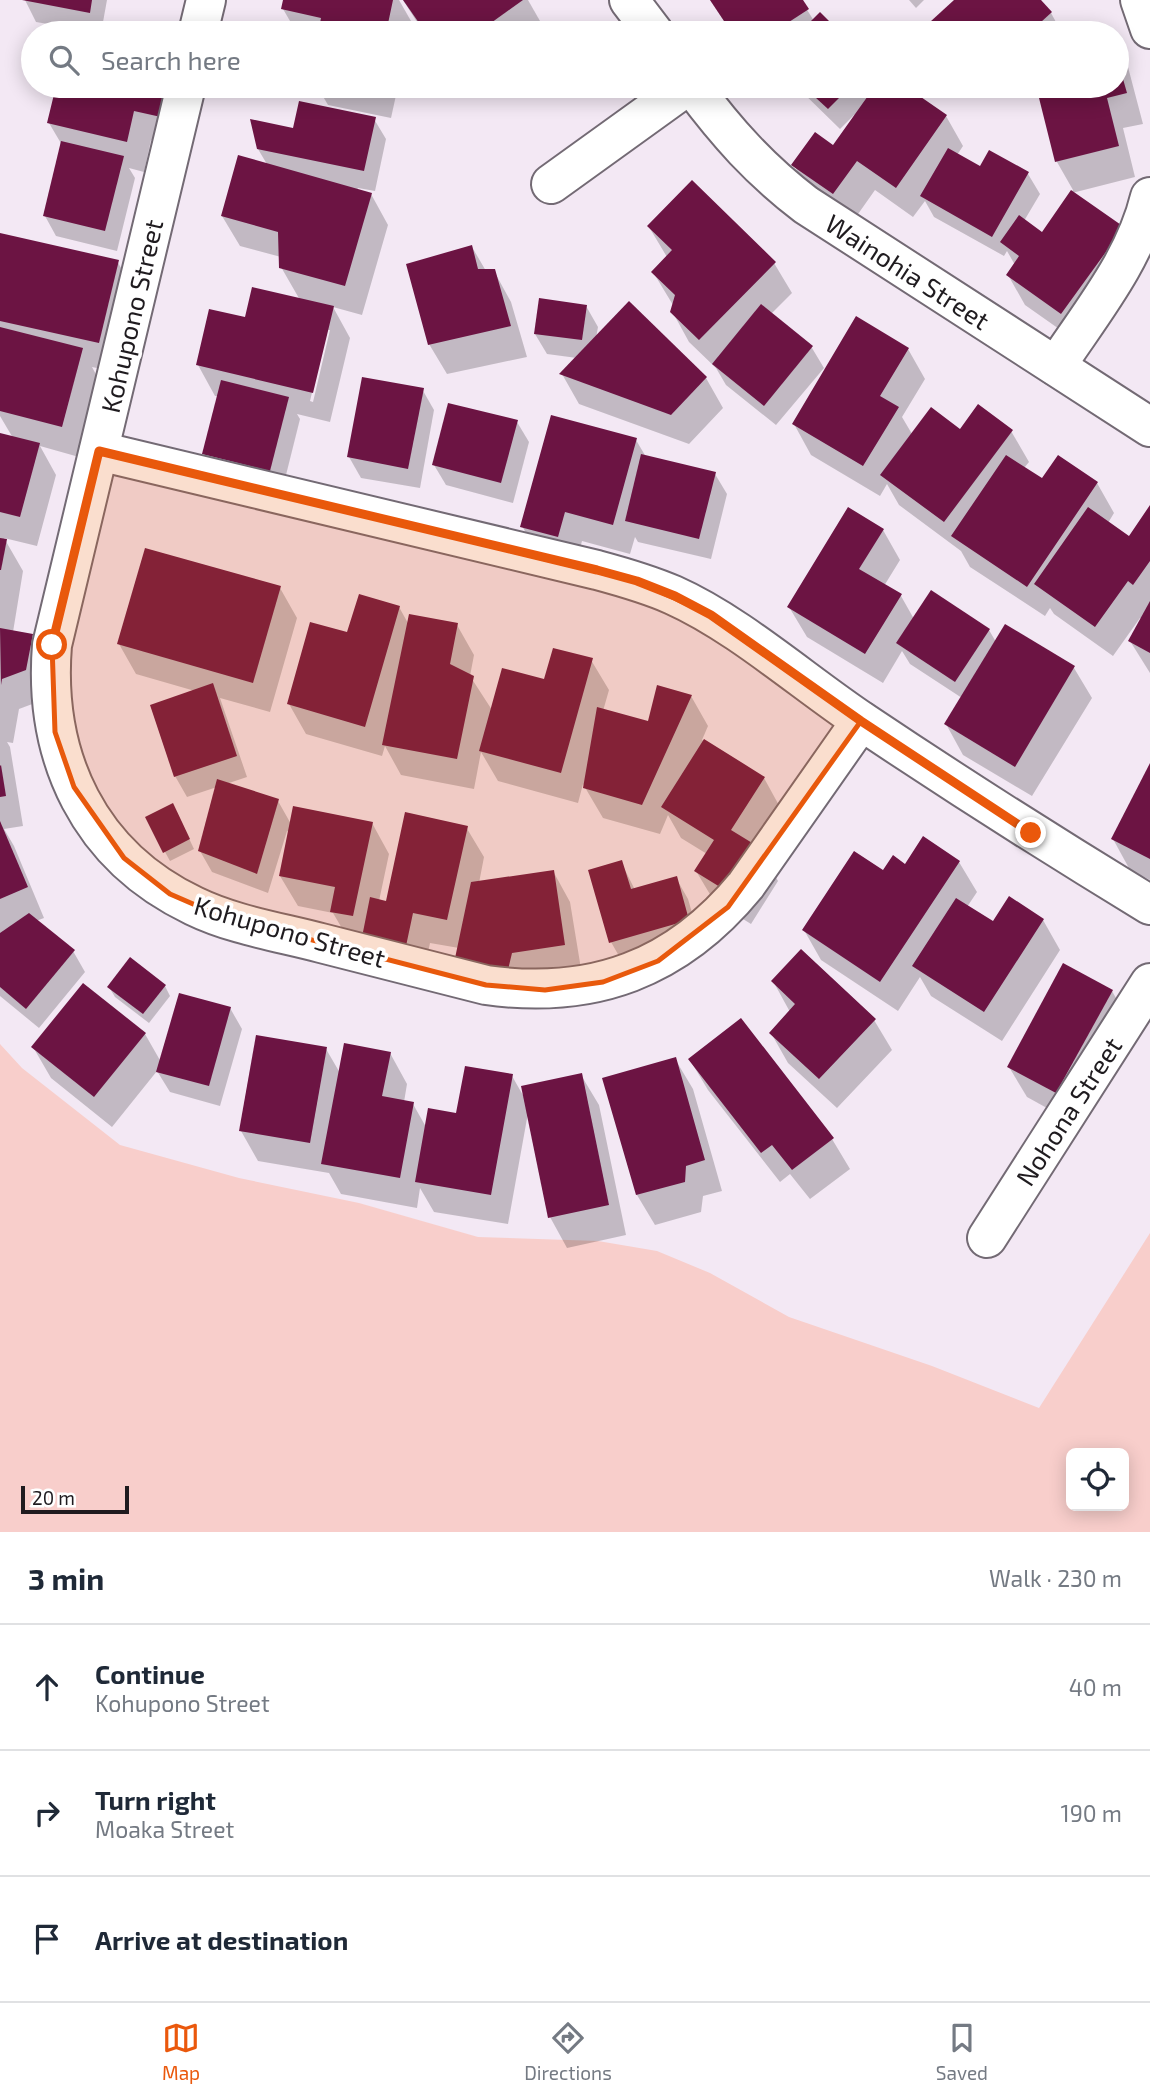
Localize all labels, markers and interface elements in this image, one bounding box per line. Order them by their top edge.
search box [21,21,1129,98]
icon: search [45,41,83,79]
text: Search here [101,44,241,75]
street label: Wainohia Street [820,207,996,335]
street label: Kohupono Street [94,216,168,416]
route start [36,629,67,660]
route end [1015,817,1046,848]
street label: Kohupono Street [191,889,389,973]
street label: Nohona Street [1009,1031,1127,1191]
map controls [1066,1448,1129,1511]
button: locate [1066,1448,1129,1511]
scale bar [21,1483,130,1515]
text: 20 m [32,1486,75,1509]
text: 3 min [28,1560,104,1596]
text: Walk · 230 m [989,1564,1122,1592]
text: Continue [95,1658,205,1689]
icon: ahead [28,1668,66,1706]
text: 40 m [1069,1673,1122,1701]
text: Kohupono Street [95,1689,270,1717]
text: Turn right [95,1784,216,1815]
icon: right [28,1794,66,1832]
text: 190 m [1061,1799,1122,1827]
text: Moaka Street [95,1815,234,1843]
icon: arrive [28,1920,66,1958]
text: Arrive at destination [95,1924,348,1955]
tab: Map [162,2019,200,2084]
tab: Directions [524,2019,612,2084]
tab: Saved [936,2019,988,2084]

